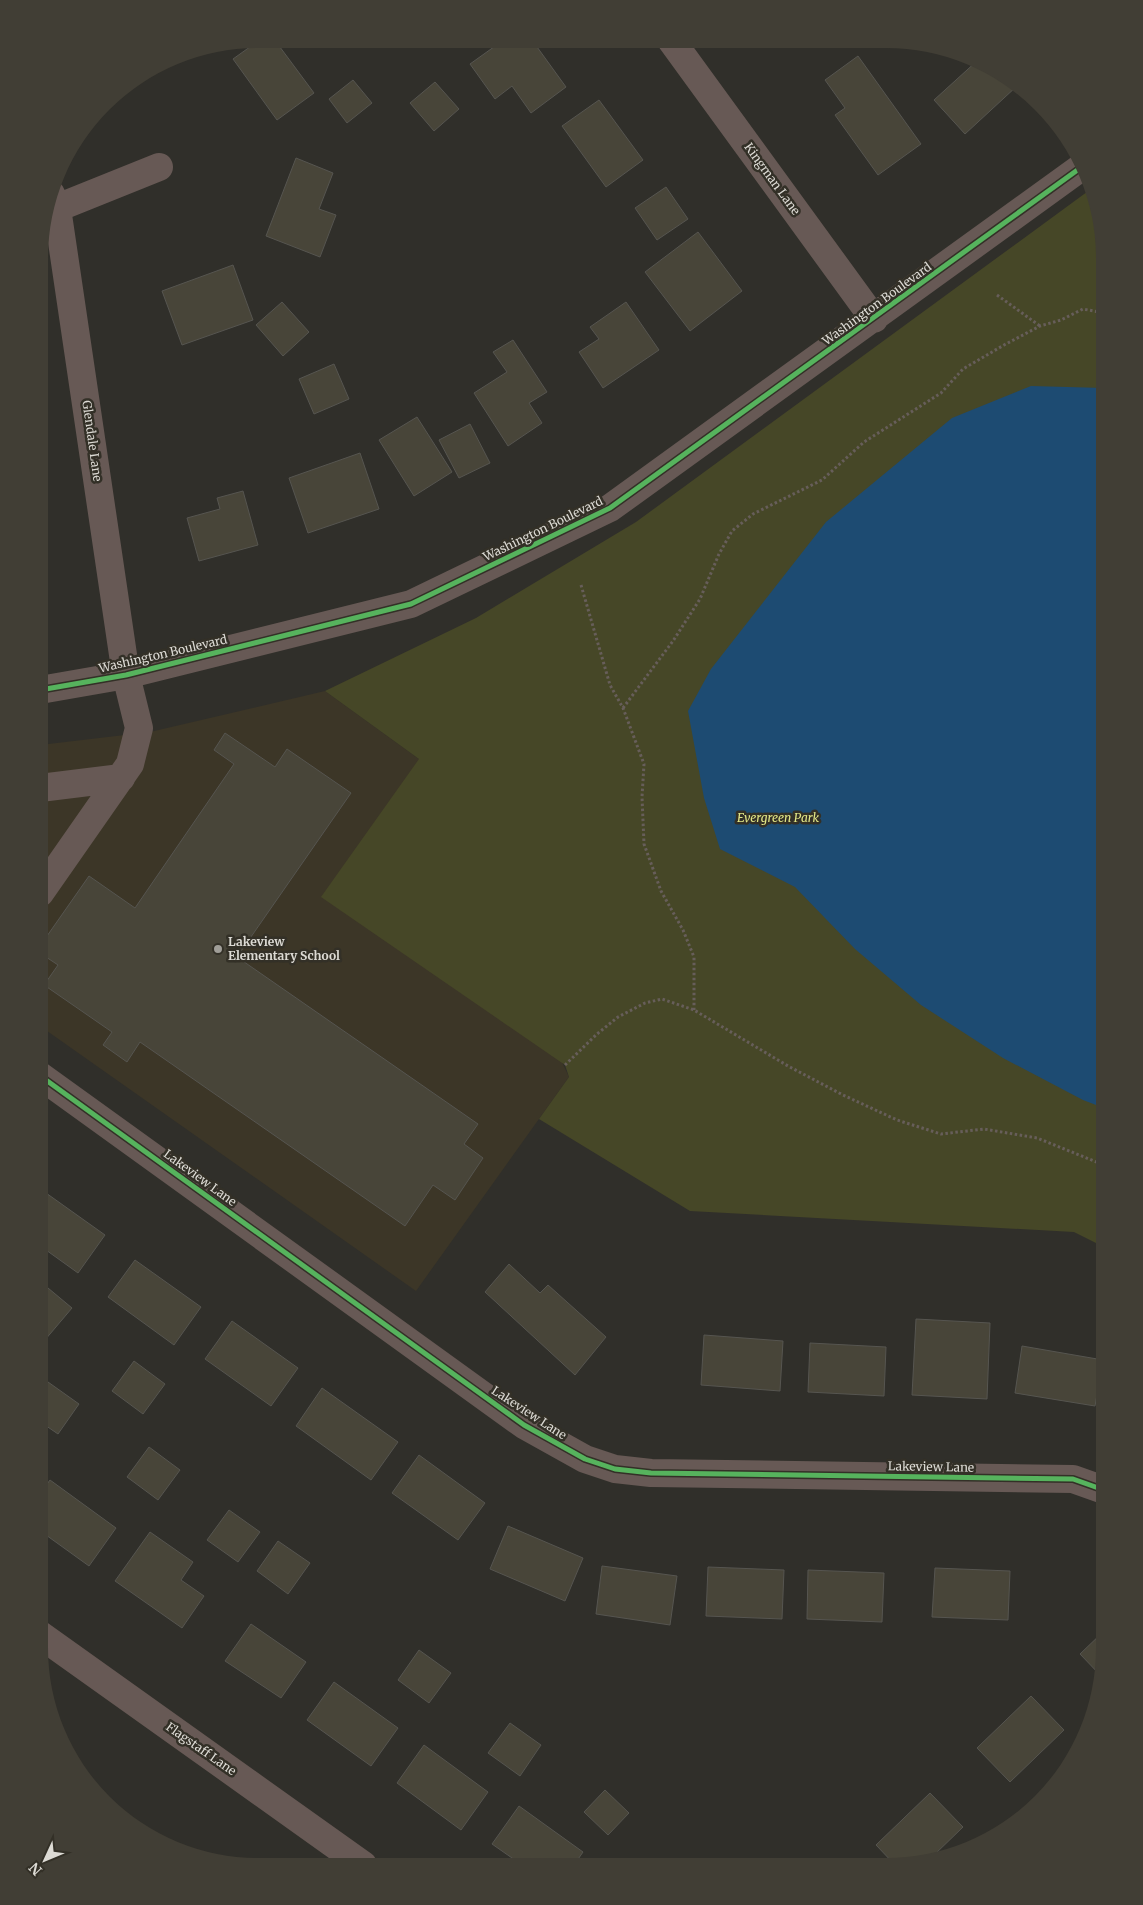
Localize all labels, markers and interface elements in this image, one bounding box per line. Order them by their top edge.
street label: Kingman Lane [741,140,804,218]
street label: Washington Boulevard [818,259,934,349]
street label: Glendale Lane [79,399,106,482]
street label: Washington Boulevard [480,493,605,564]
street label: Washington Boulevard [96,631,229,676]
park label: Evergreen Park [737,810,819,825]
place label: Lakeview Elementary School [228,934,340,963]
marker: Lakeview Elementary School [212,943,224,955]
street label: Lakeview Lane [161,1146,240,1209]
street label: Lakeview Lane [489,1383,570,1442]
street label: Lakeview Lane [888,1458,974,1475]
street label: Flagstaff Lane [163,1719,239,1778]
north arrow [20,1835,70,1885]
text: N [25,1859,46,1879]

